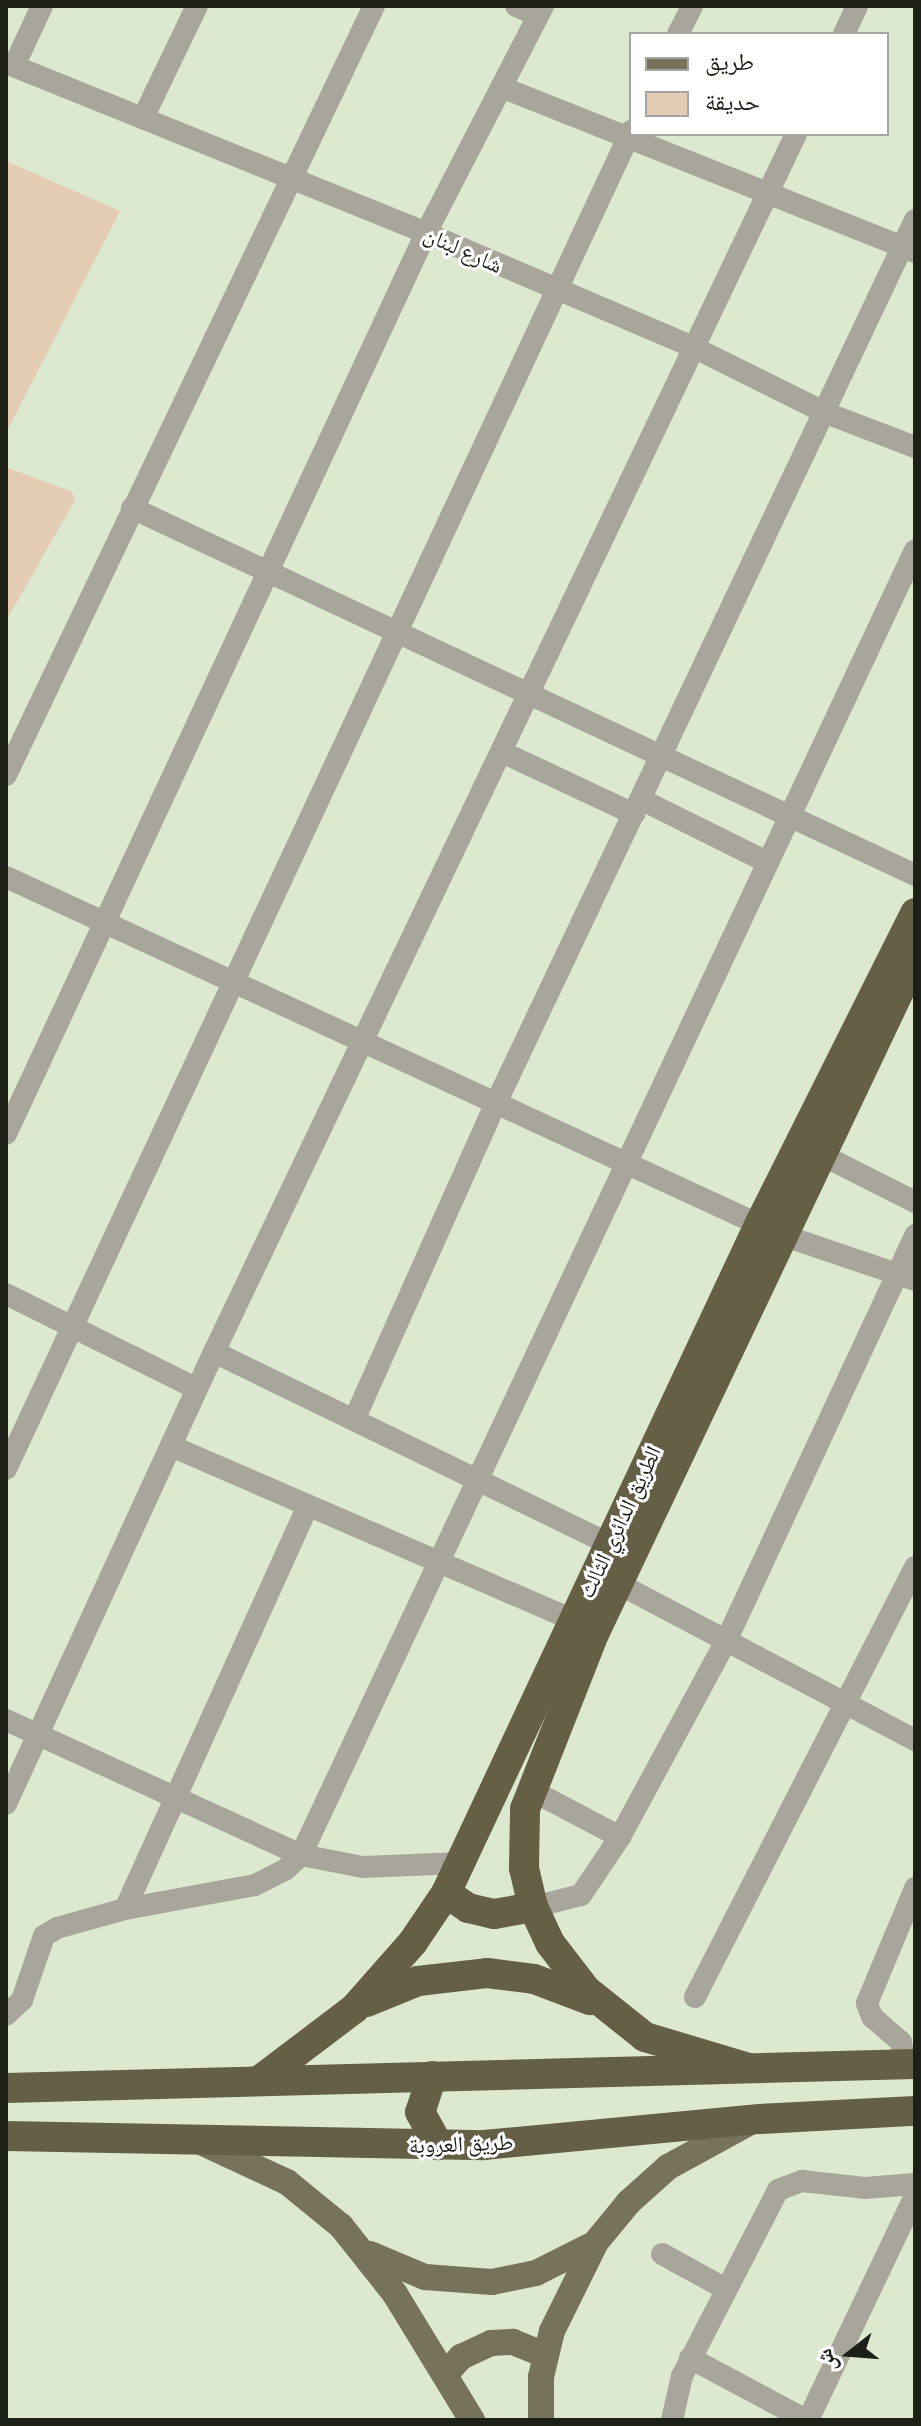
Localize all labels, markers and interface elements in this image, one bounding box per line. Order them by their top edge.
legend [629,32,889,136]
text: طريق [705,45,754,78]
text: حديقة [705,85,760,118]
street label: شارع لبنان [420,221,506,279]
street label: الطريق الدائري الثالث [573,1442,667,1602]
street label: طريق العروبة [408,2129,514,2159]
north arrow [809,2314,889,2394]
text: ش [808,2345,844,2377]

